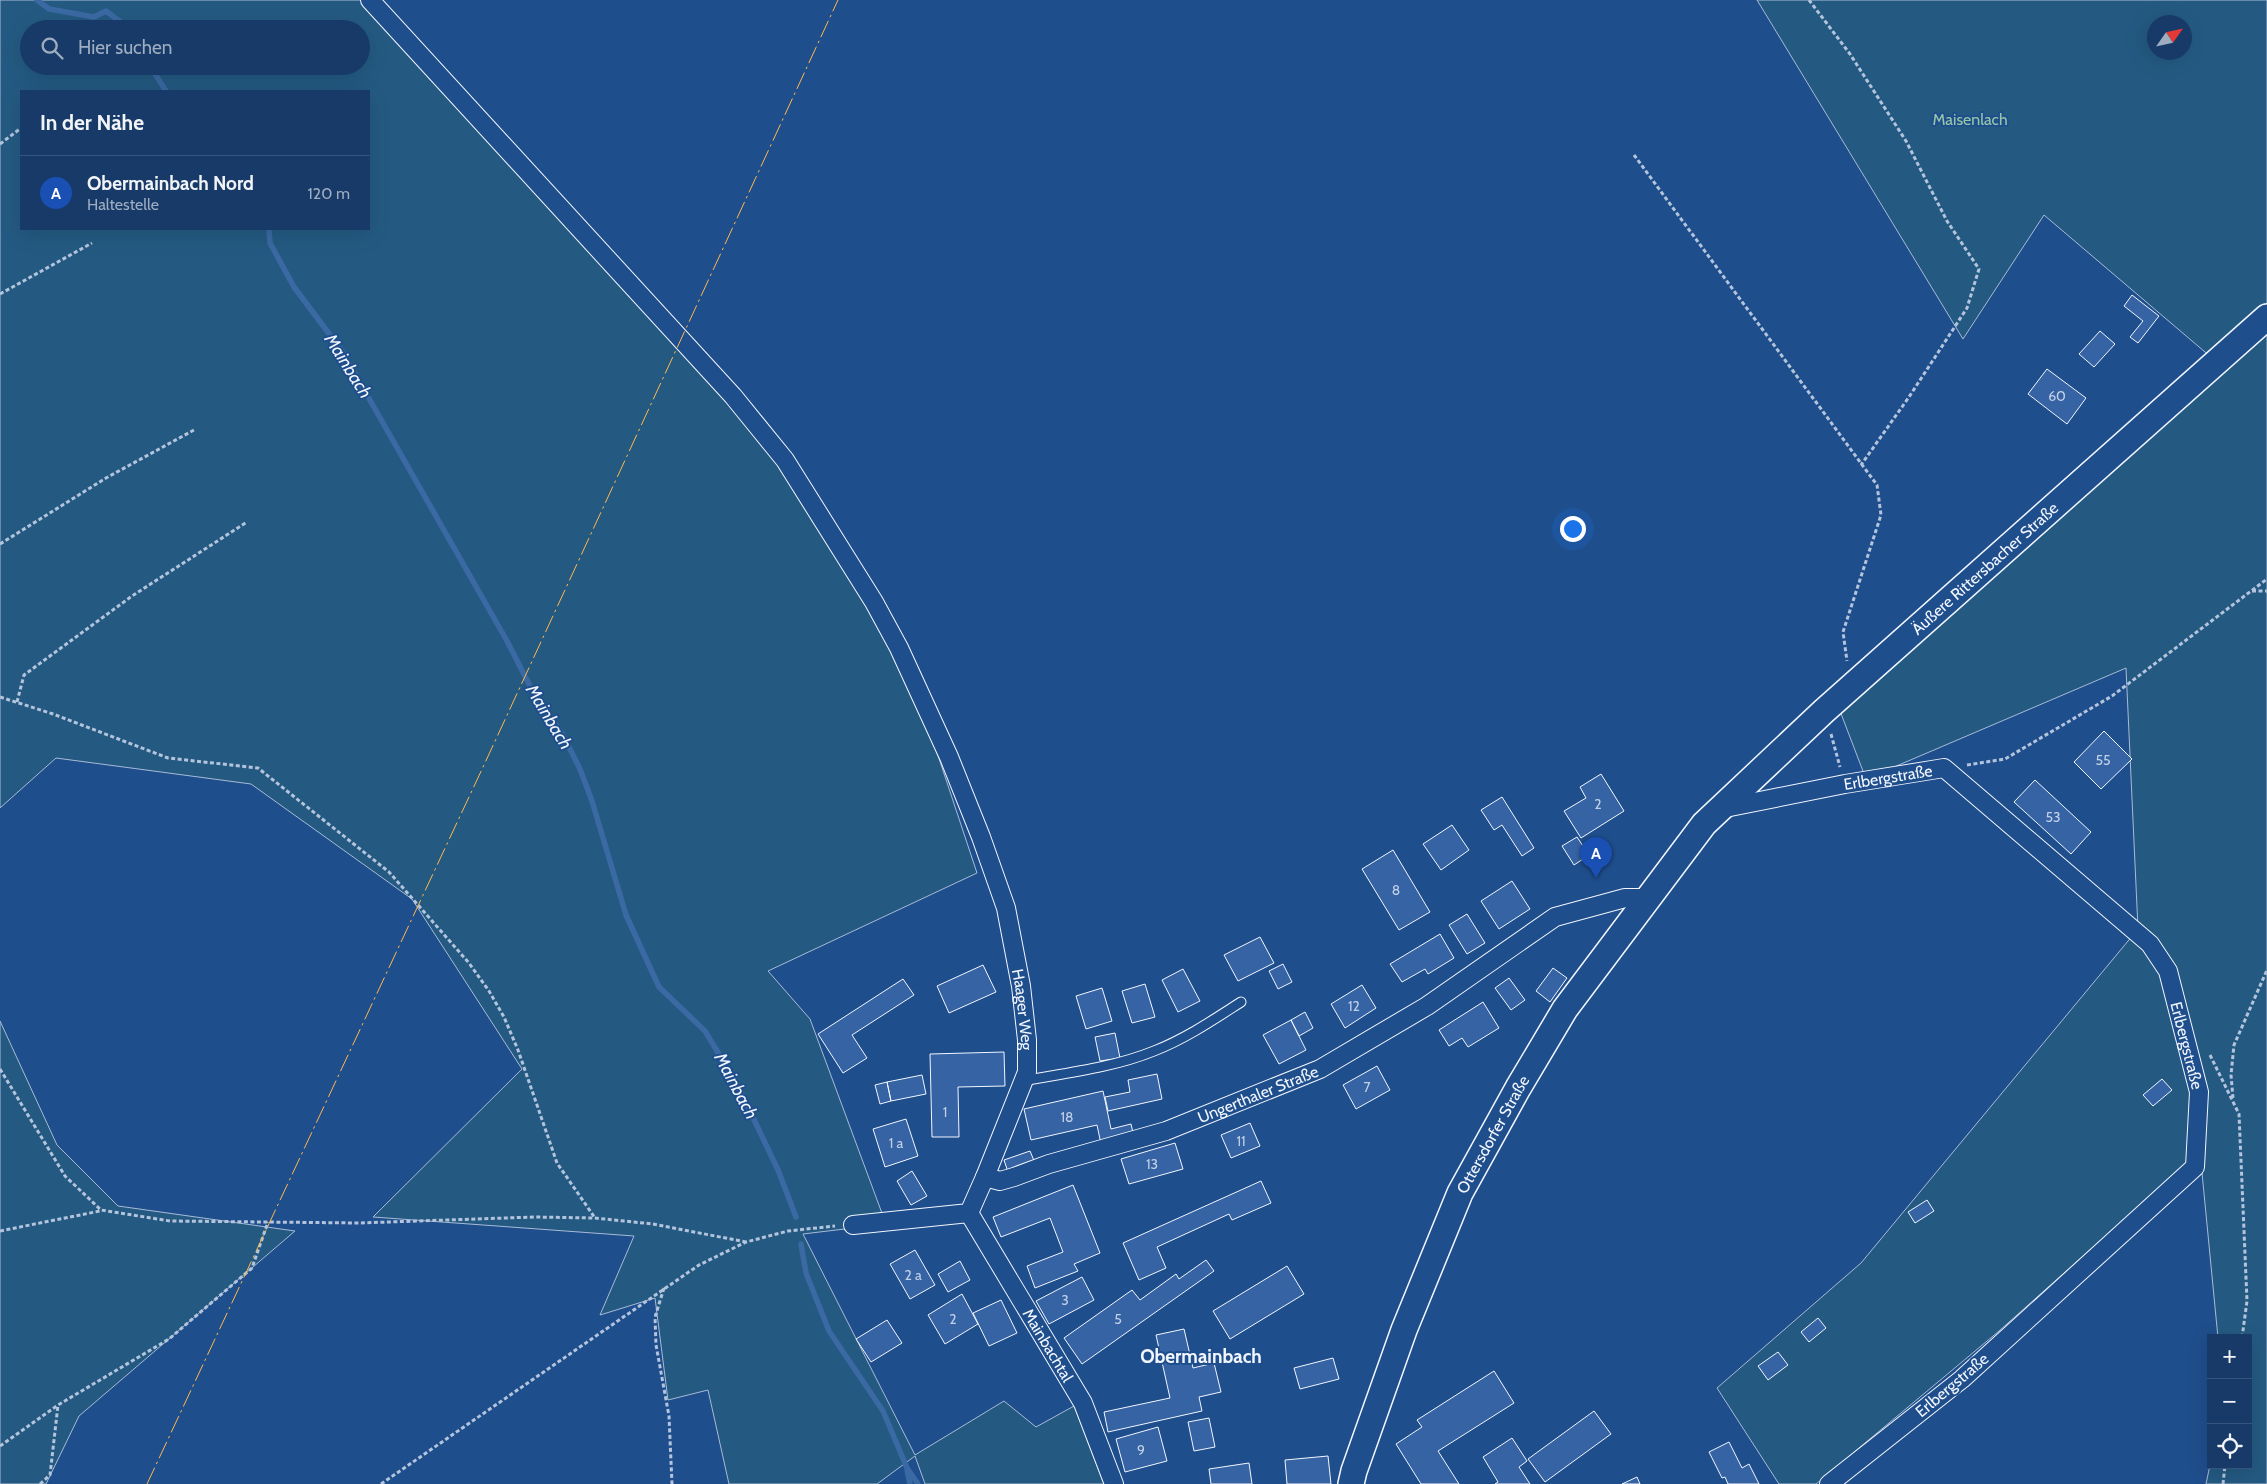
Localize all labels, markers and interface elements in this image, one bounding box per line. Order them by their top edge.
north arrow [2147,15,2192,60]
search box [20,20,370,75]
icon: search [38,34,66,62]
text: Hier suchen [78,36,172,59]
text: In der Nähe [40,110,144,135]
park label: Maisenlach [1932,110,2008,129]
text: Obermainbach Nord [87,172,254,195]
text: A [51,184,61,203]
text: 120 m [308,184,350,203]
text: Haltestelle [87,195,159,214]
water label: Mainbach [319,329,376,402]
house number: 60 [2048,387,2066,405]
street label: Äußere Rittersbacher Straße [1907,498,2062,638]
your location [1560,516,1586,542]
water label: Mainbach [521,680,577,753]
house number: 55 [2095,751,2111,769]
street label: Erlbergstraße [1842,761,1934,794]
house number: 2 [1594,795,1602,813]
house number: 53 [2045,808,2061,826]
pin: A [1580,837,1612,878]
house number: 8 [1392,881,1400,899]
street label: Haager Weg [1008,967,1037,1051]
house number: 12 [1348,997,1360,1015]
street label: Erlbergstraße [2167,1000,2207,1091]
water label: Mainbach [709,1048,763,1123]
street label: Ungerthaler Straße [1195,1061,1321,1127]
street label: Ottersdorfer Straße [1452,1072,1533,1197]
house number: 7 [1363,1078,1371,1096]
house number: 1 [943,1103,947,1121]
house number: 18 [1060,1108,1074,1126]
house number: 11 [1236,1132,1246,1150]
house number: 1 a [889,1134,903,1152]
house number: 13 [1146,1155,1158,1173]
house number: 2 a [904,1266,922,1284]
house number: 3 [1061,1291,1069,1309]
street label: Mainbachtal [1019,1305,1078,1385]
house number: 2 [949,1310,957,1328]
house number: 5 [1114,1310,1122,1328]
map controls [2207,1334,2252,1469]
button: + [2207,1334,2252,1379]
district label: Obermainbach [1140,1345,1262,1368]
street label: Erlbergstraße [1912,1349,1992,1421]
button: − [2207,1379,2252,1424]
button: locate [2207,1424,2252,1469]
house number: 9 [1137,1441,1145,1459]

